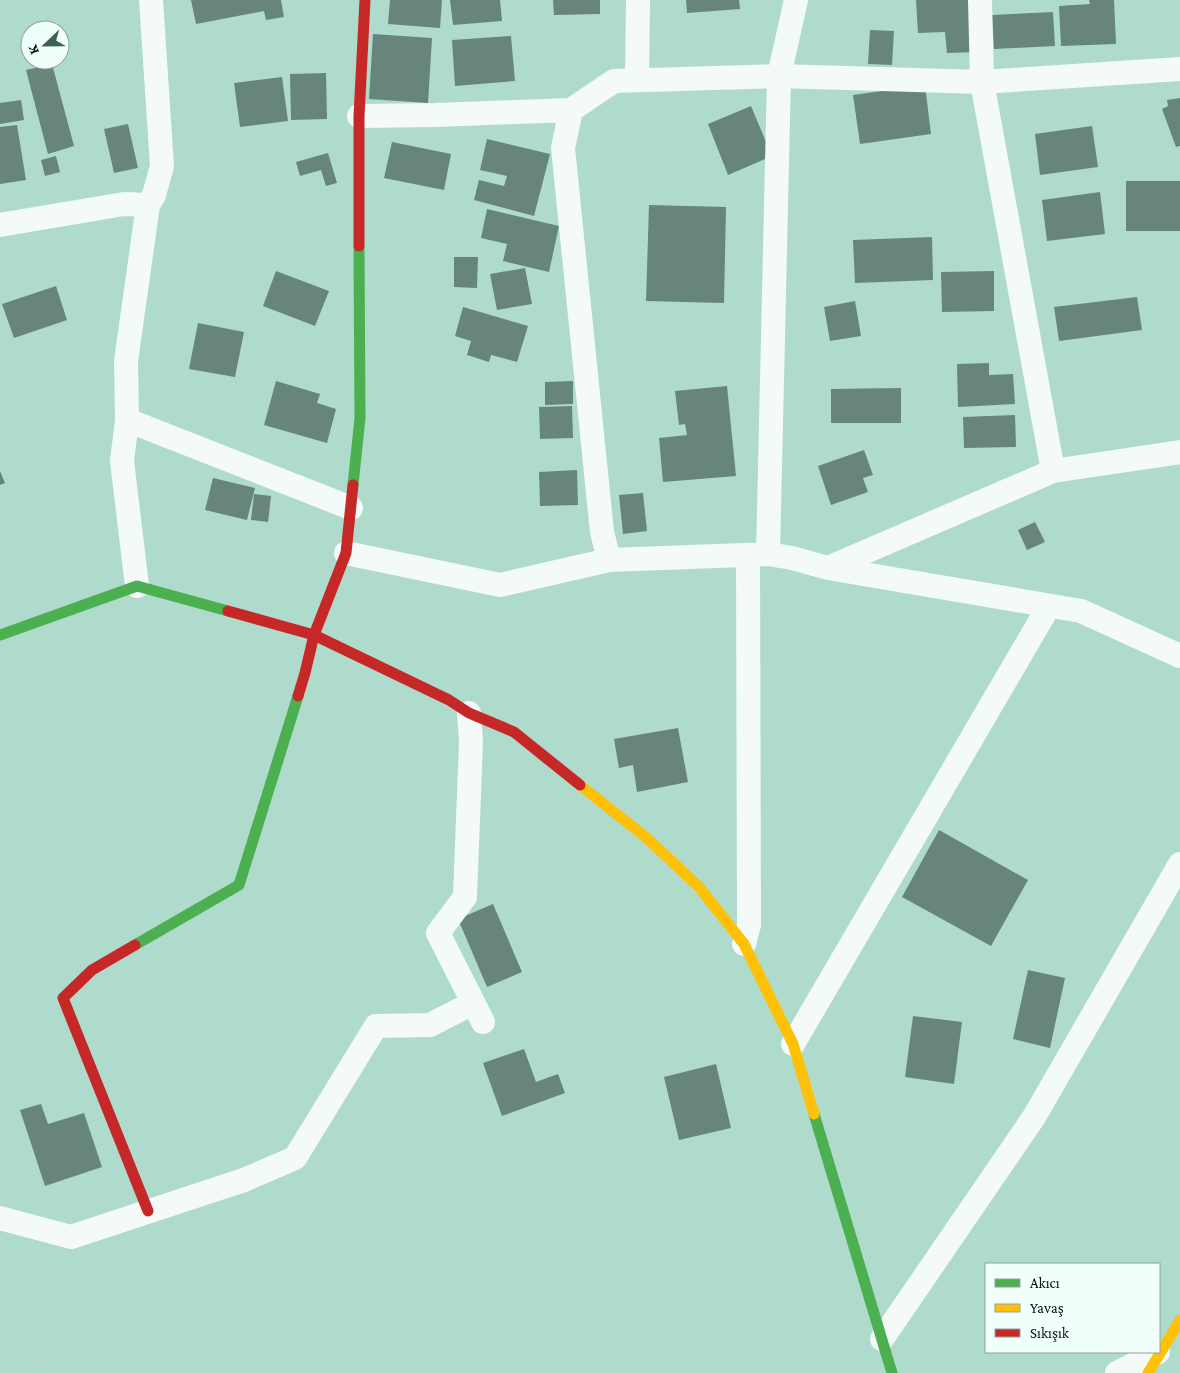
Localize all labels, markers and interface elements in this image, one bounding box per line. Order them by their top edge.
north arrow [20,20,70,70]
text: K [23,42,42,57]
legend [985,1263,1160,1353]
text: Akıcı [1030,1275,1060,1291]
text: Yavaş [1030,1300,1064,1317]
text: Sıkışık [1030,1325,1070,1342]

